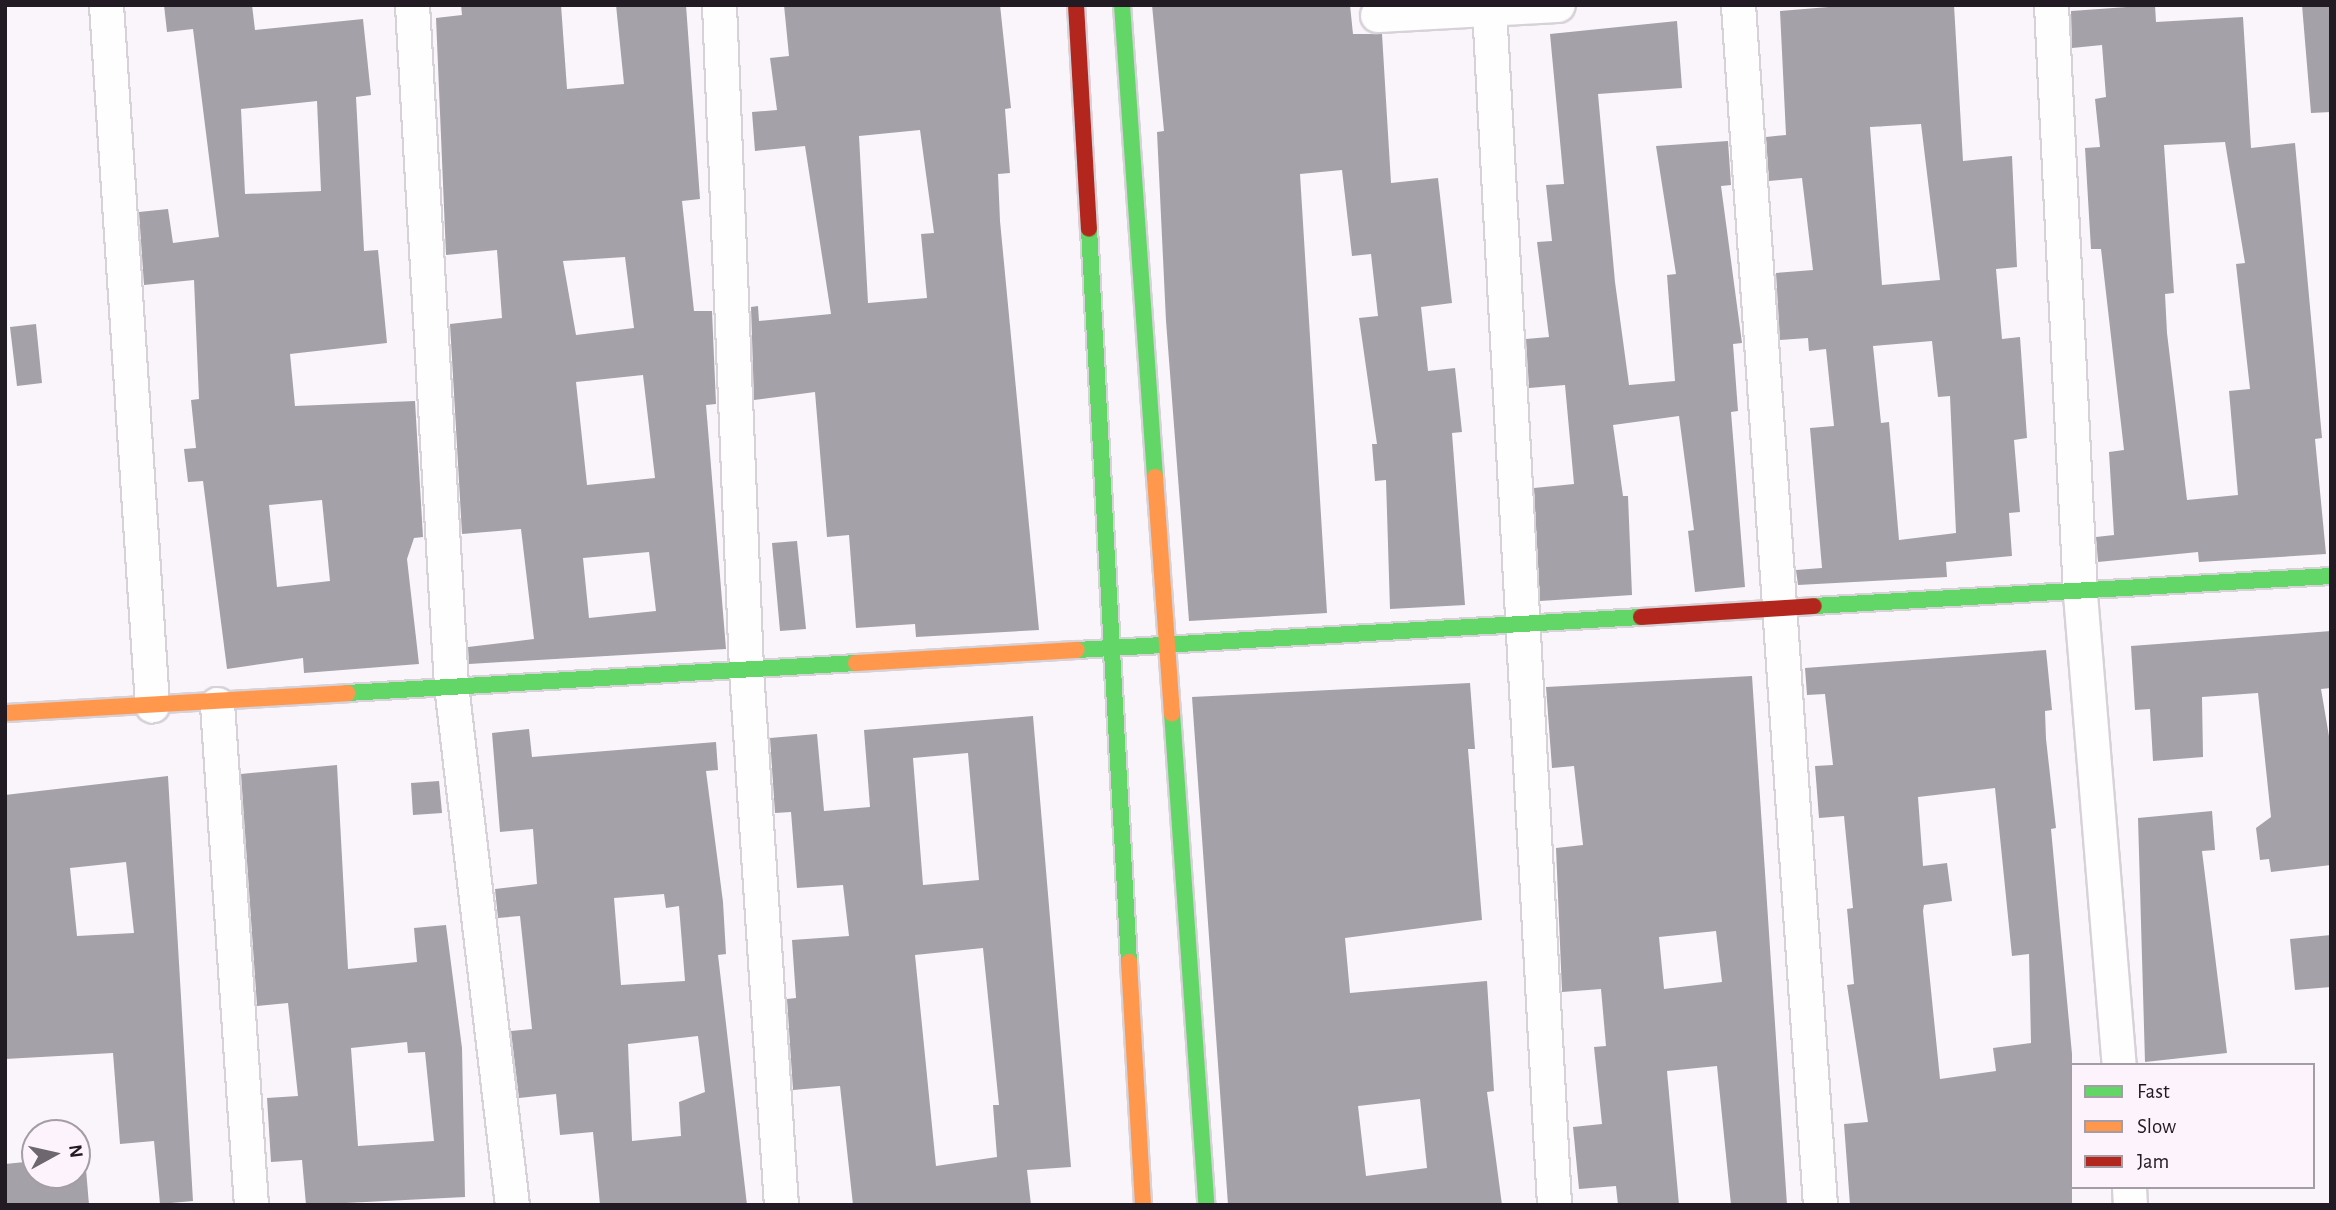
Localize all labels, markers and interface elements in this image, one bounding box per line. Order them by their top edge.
legend [2070,1063,2315,1189]
text: Fast [2137,1081,2170,1102]
text: Slow [2137,1116,2176,1137]
north arrow [21,1119,91,1189]
text: N [65,1143,86,1159]
text: Jam [2137,1151,2169,1172]

